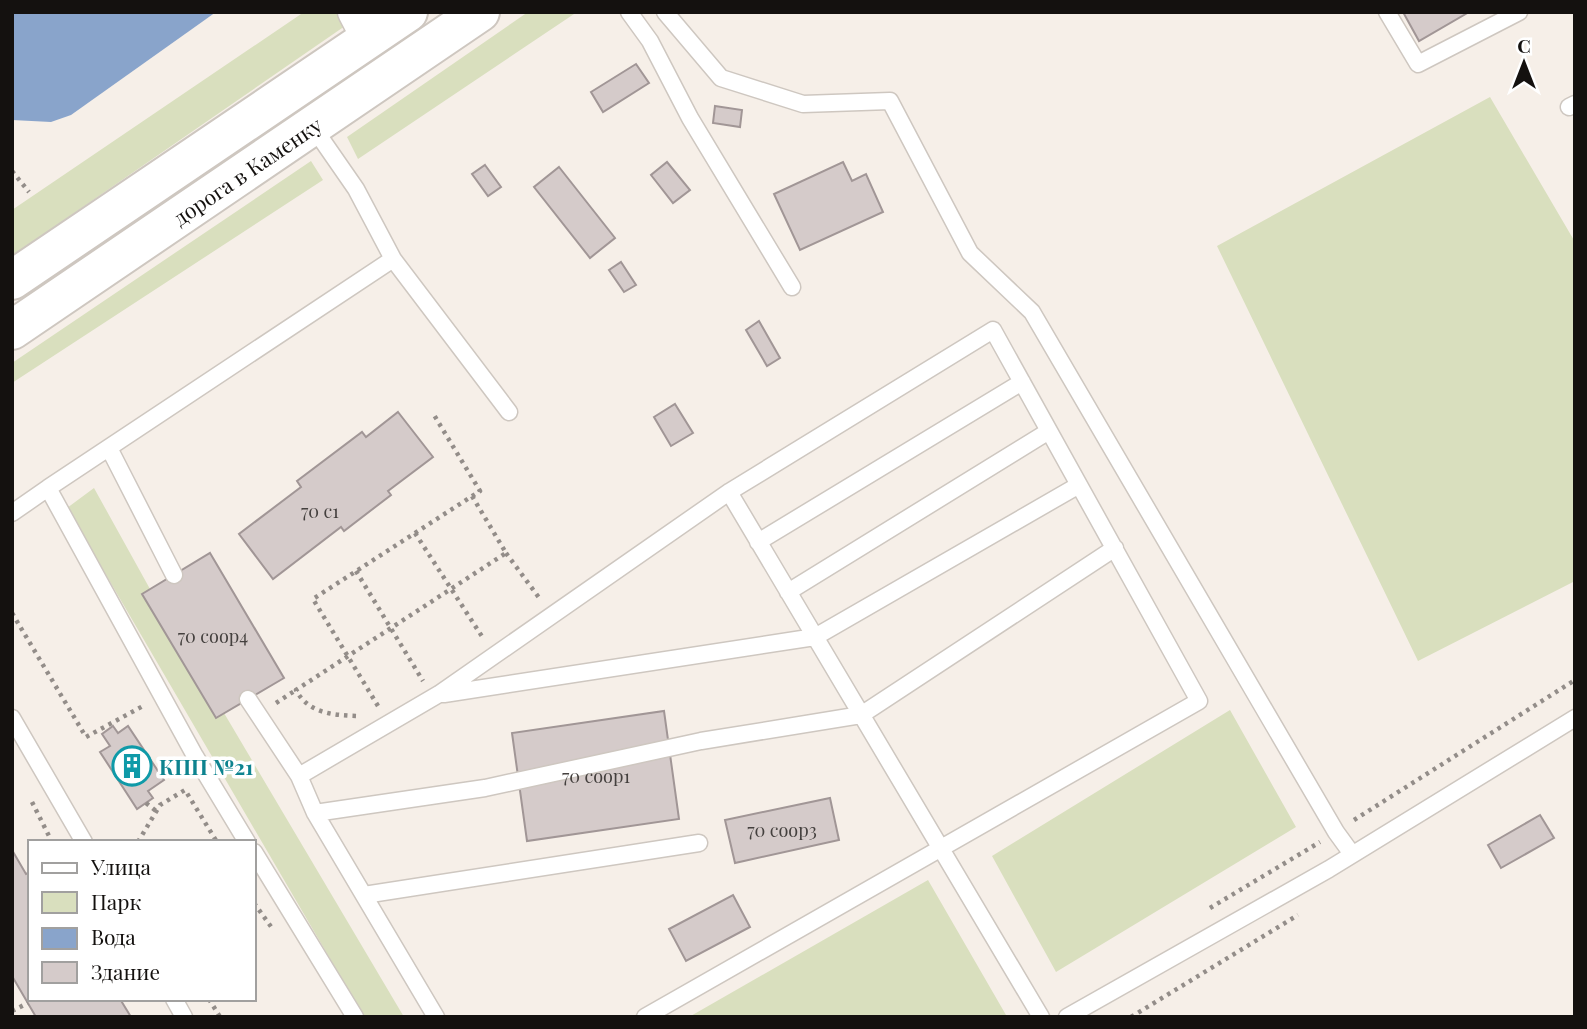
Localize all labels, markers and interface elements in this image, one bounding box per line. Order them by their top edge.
north arrow [1489,28,1559,98]
text: С [1517,32,1531,58]
street label: дорога в Каменку [167,110,327,231]
house number: 70 с1 [301,499,339,523]
house number: 70 соор4 [178,624,248,648]
building icon: КПП №21 [111,745,153,787]
place label: КПП №21 [159,752,253,780]
house number: 70 соор1 [562,764,630,788]
house number: 70 соор3 [747,818,817,842]
legend [28,840,256,1001]
text: Улица [90,852,152,880]
text: Парк [91,887,141,915]
text: Вода [91,922,136,950]
text: Здание [91,957,160,985]

